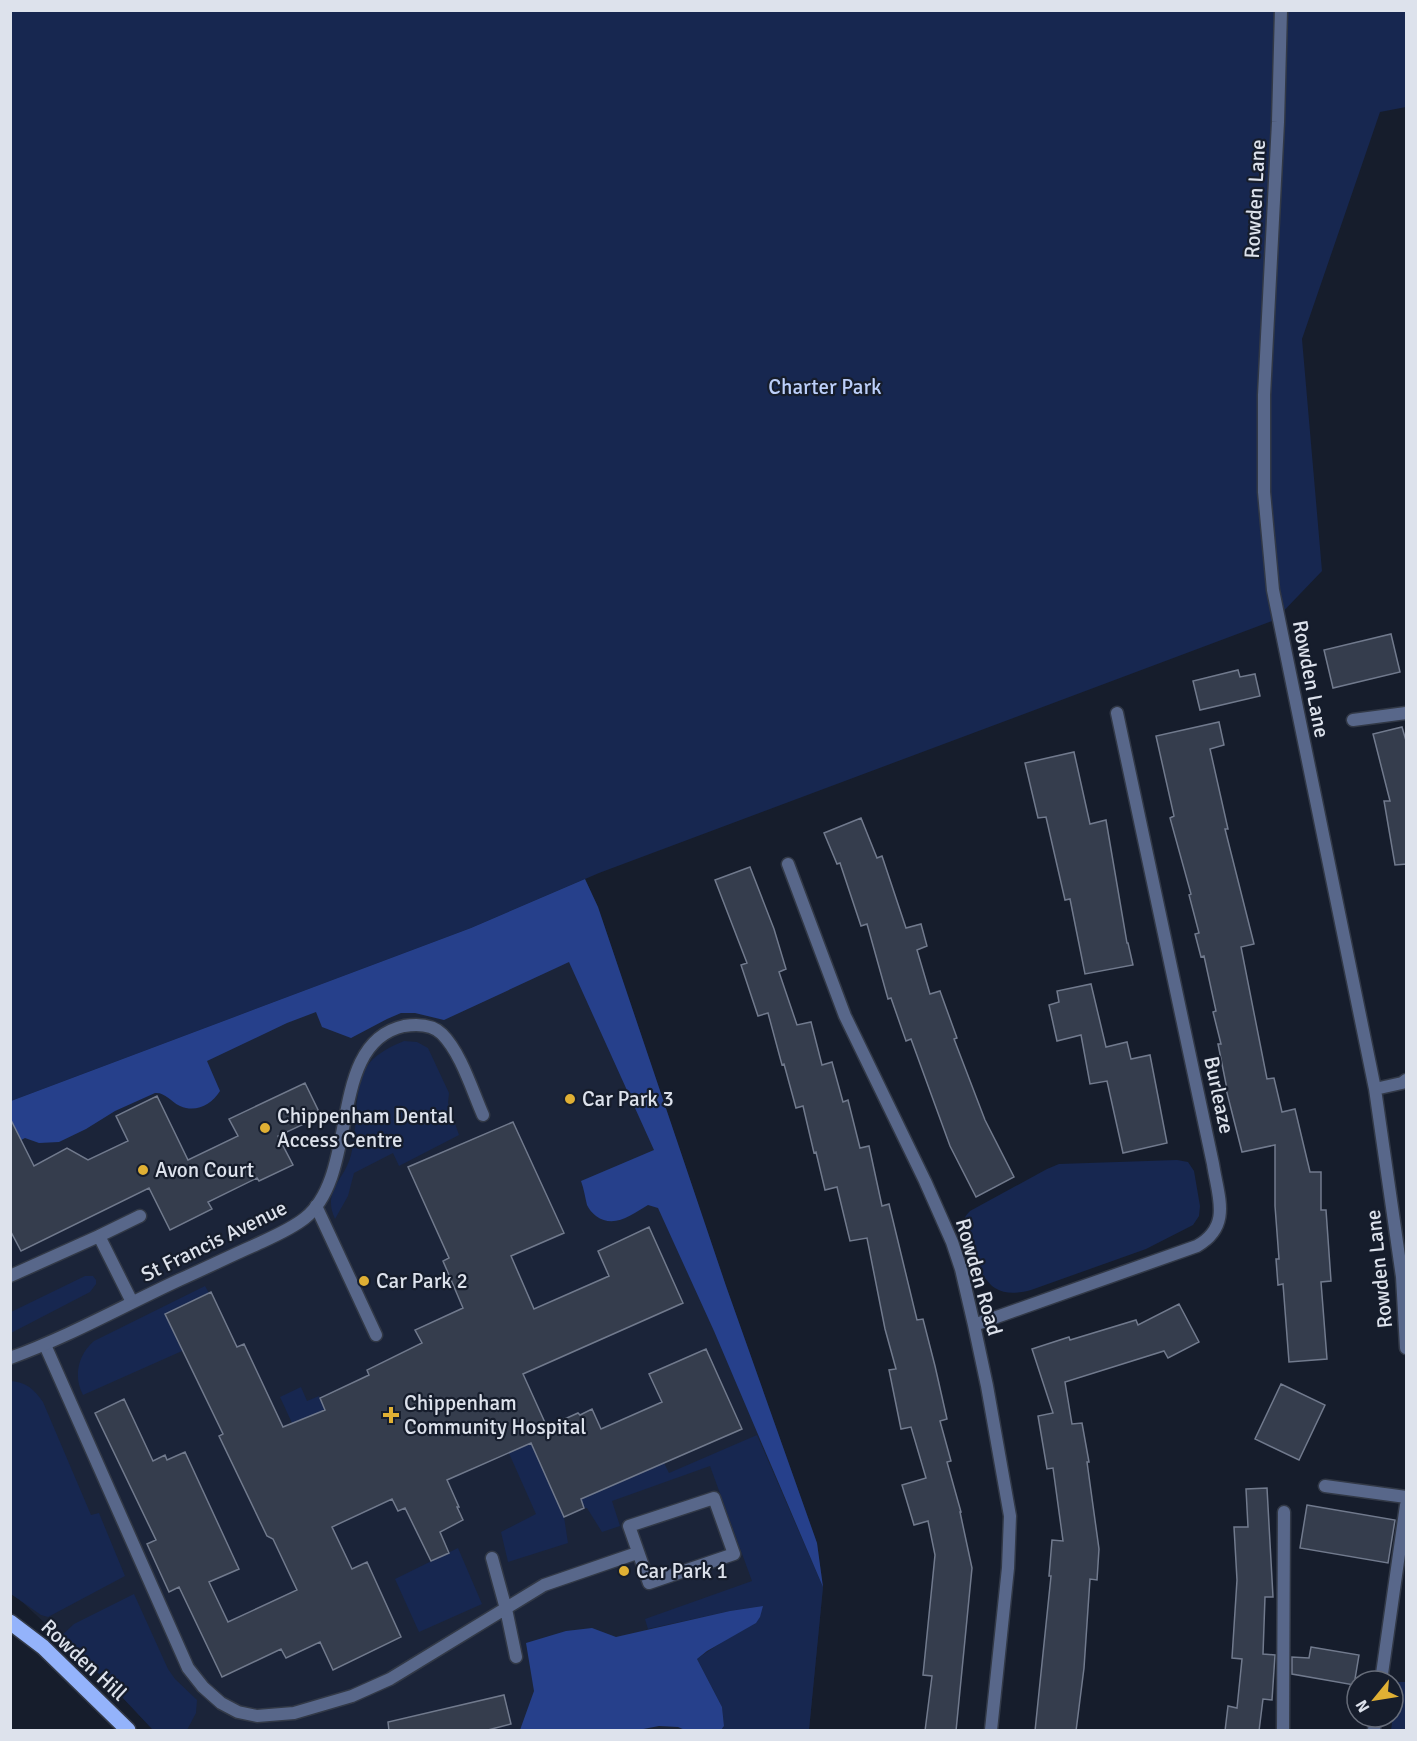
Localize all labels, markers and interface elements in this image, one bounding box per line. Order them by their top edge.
street label: Rowden Lane [1239,139,1271,259]
park label: Charter Park [768,374,882,400]
street label: Rowden Lane [1287,618,1335,740]
street label: Burleaze [1198,1054,1240,1136]
place label: Car Park 3 [582,1086,674,1112]
marker: Car Park 3 [563,1092,577,1106]
place label: Chippenham Dental Access Centre [277,1103,454,1153]
marker: Chippenham Dental Access Centre [258,1121,272,1135]
place label: Avon Court [155,1157,254,1183]
marker: Avon Court [136,1163,150,1177]
street label: St Francis Avenue [137,1194,291,1288]
street label: Rowden Lane [1360,1208,1398,1330]
street label: Rowden Road [950,1215,1008,1339]
place label: Car Park 2 [376,1268,468,1294]
marker: Car Park 2 [357,1274,371,1288]
place label: Chippenham Community Hospital [404,1390,586,1440]
marker: Chippenham Community Hospital [382,1406,400,1424]
place label: Car Park 1 [636,1558,728,1584]
marker: Car Park 1 [617,1564,631,1578]
street label: Rowden Hill [36,1614,132,1706]
north arrow [1345,1669,1405,1729]
text: N [1351,1696,1374,1716]

